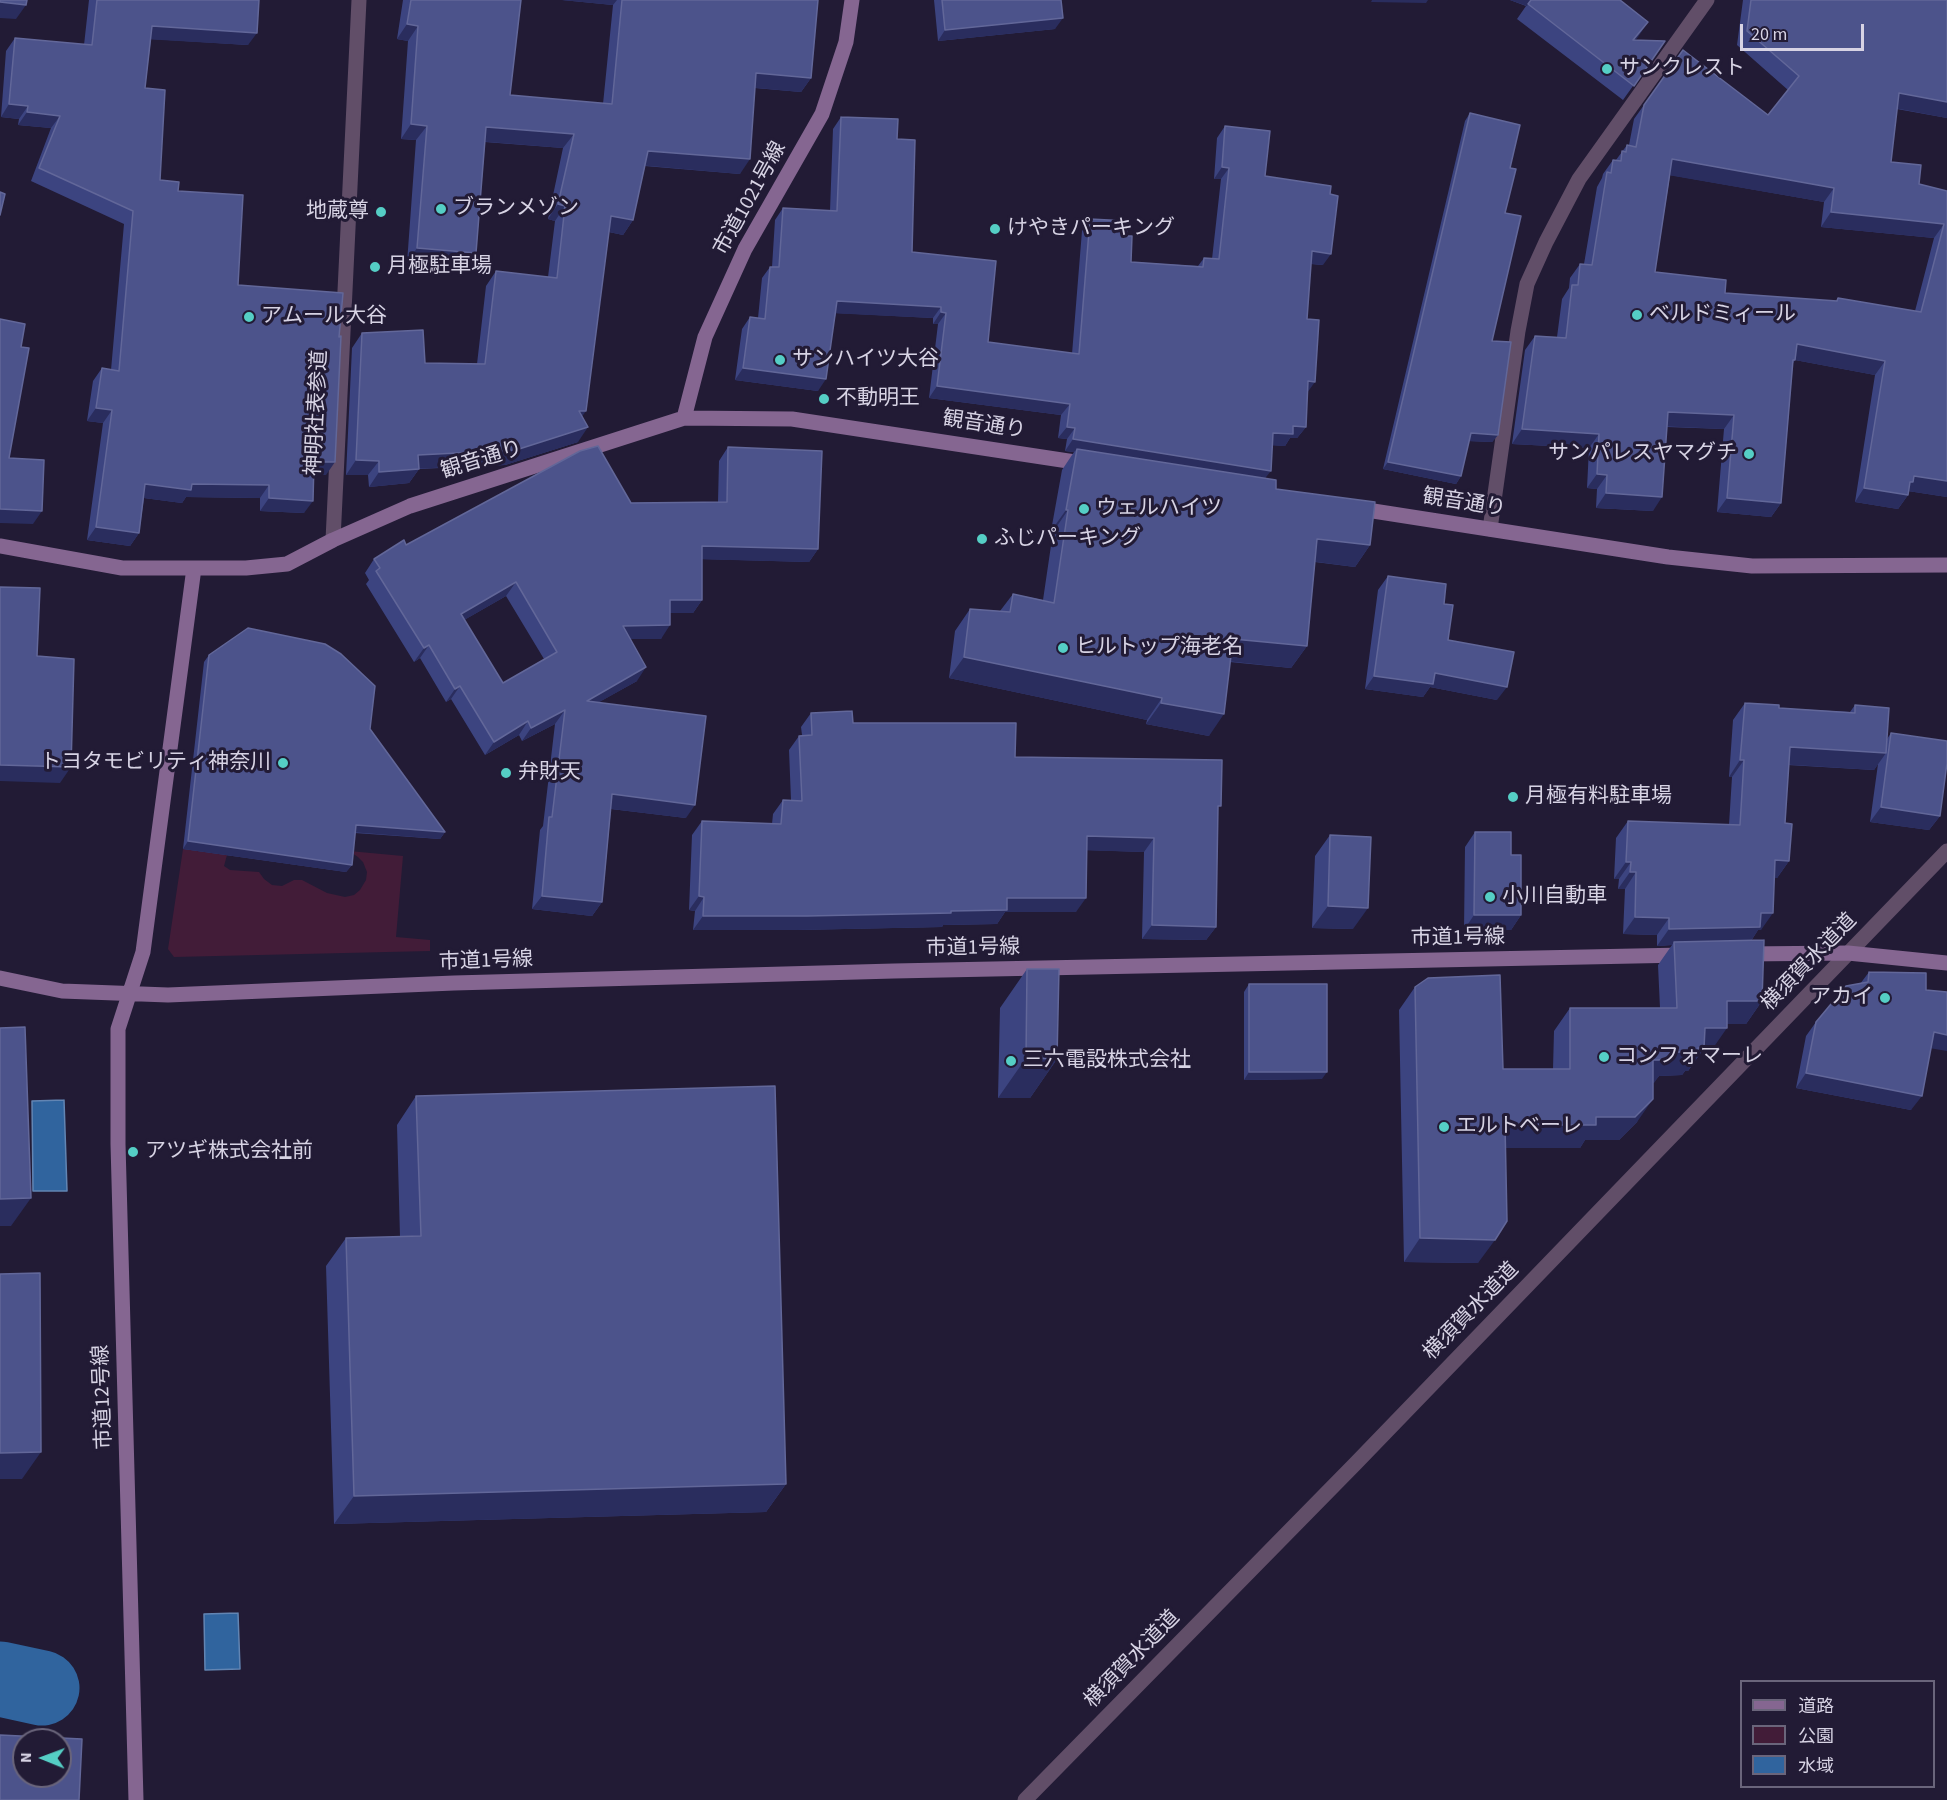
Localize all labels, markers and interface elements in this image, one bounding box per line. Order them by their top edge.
scale bar [1743,12,1868,50]
text: 20 m [1751,22,1787,47]
place label: サンクレスト [1619,56,1745,82]
marker: サンクレスト [1600,62,1614,76]
street label: 市道1021号線 [709,138,793,260]
place label: ブランメゾン [453,196,579,222]
place label: 地蔵尊 [306,199,369,225]
marker: ブランメゾン [434,202,448,216]
marker: 地蔵尊 [374,205,388,219]
place label: けやきパーキング [1007,216,1175,242]
marker: けやきパーキング [988,222,1002,236]
place label: 月極駐車場 [387,254,492,280]
marker: 月極駐車場 [368,260,382,274]
place label: ベルドミィール [1649,302,1796,328]
place label: アムール大谷 [261,304,387,330]
marker: ベルドミィール [1630,308,1644,322]
marker: アムール大谷 [242,310,256,324]
place label: サンハイツ大谷 [792,347,939,373]
street label: 神明社表参道 [302,349,334,477]
marker: サンハイツ大谷 [773,353,787,367]
place label: 不動明王 [836,386,920,412]
marker: 不動明王 [817,392,831,406]
street label: 観音通り [941,407,1027,445]
street label: 観音通り [438,437,526,485]
place label: サンパレスヤマグチ [1548,441,1737,467]
marker: サンパレスヤマグチ [1742,447,1756,461]
street label: 観音通り [1421,485,1507,523]
place label: ウェルハイツ [1096,496,1222,522]
marker: ウェルハイツ [1077,502,1091,516]
place label: ふじパーキング [994,526,1141,552]
marker: ふじパーキング [975,532,989,546]
place label: ヒルトップ海老名 [1075,635,1243,661]
marker: ヒルトップ海老名 [1056,641,1070,655]
place label: トヨタモビリティ神奈川 [40,750,271,776]
marker: トヨタモビリティ神奈川 [276,756,290,770]
place label: 弁財天 [518,760,581,786]
marker: 弁財天 [499,766,513,780]
place label: 月極有料駐車場 [1525,784,1672,810]
marker: 月極有料駐車場 [1506,790,1520,804]
place label: 小川自動車 [1502,884,1607,910]
marker: 小川自動車 [1483,890,1497,904]
street label: 横須賀水道道 [1757,909,1863,1017]
street label: 市道1号線 [1411,926,1505,952]
street label: 市道1号線 [926,936,1020,962]
street label: 市道1号線 [438,948,534,976]
place label: アカイ [1810,985,1873,1011]
marker: アカイ [1878,991,1892,1005]
place label: コンフォマーレ [1616,1044,1763,1070]
place label: 三六電設株式会社 [1023,1048,1191,1074]
marker: コンフォマーレ [1597,1050,1611,1064]
marker: 三六電設株式会社 [1004,1054,1018,1068]
place label: エルトベーレ [1456,1114,1582,1140]
marker: エルトベーレ [1437,1120,1451,1134]
place label: アツギ株式会社前 [145,1139,313,1165]
marker: アツギ株式会社前 [126,1145,140,1159]
street label: 横須賀水道道 [1419,1258,1525,1366]
street label: 市道12号線 [90,1344,118,1450]
street label: 横須賀水道道 [1080,1606,1186,1714]
legend [1740,1680,1935,1788]
text: 道路 [1798,1694,1834,1719]
text: 公園 [1798,1724,1834,1749]
north arrow [12,1728,72,1788]
text: N [15,1752,37,1763]
text: 水域 [1798,1754,1834,1779]

